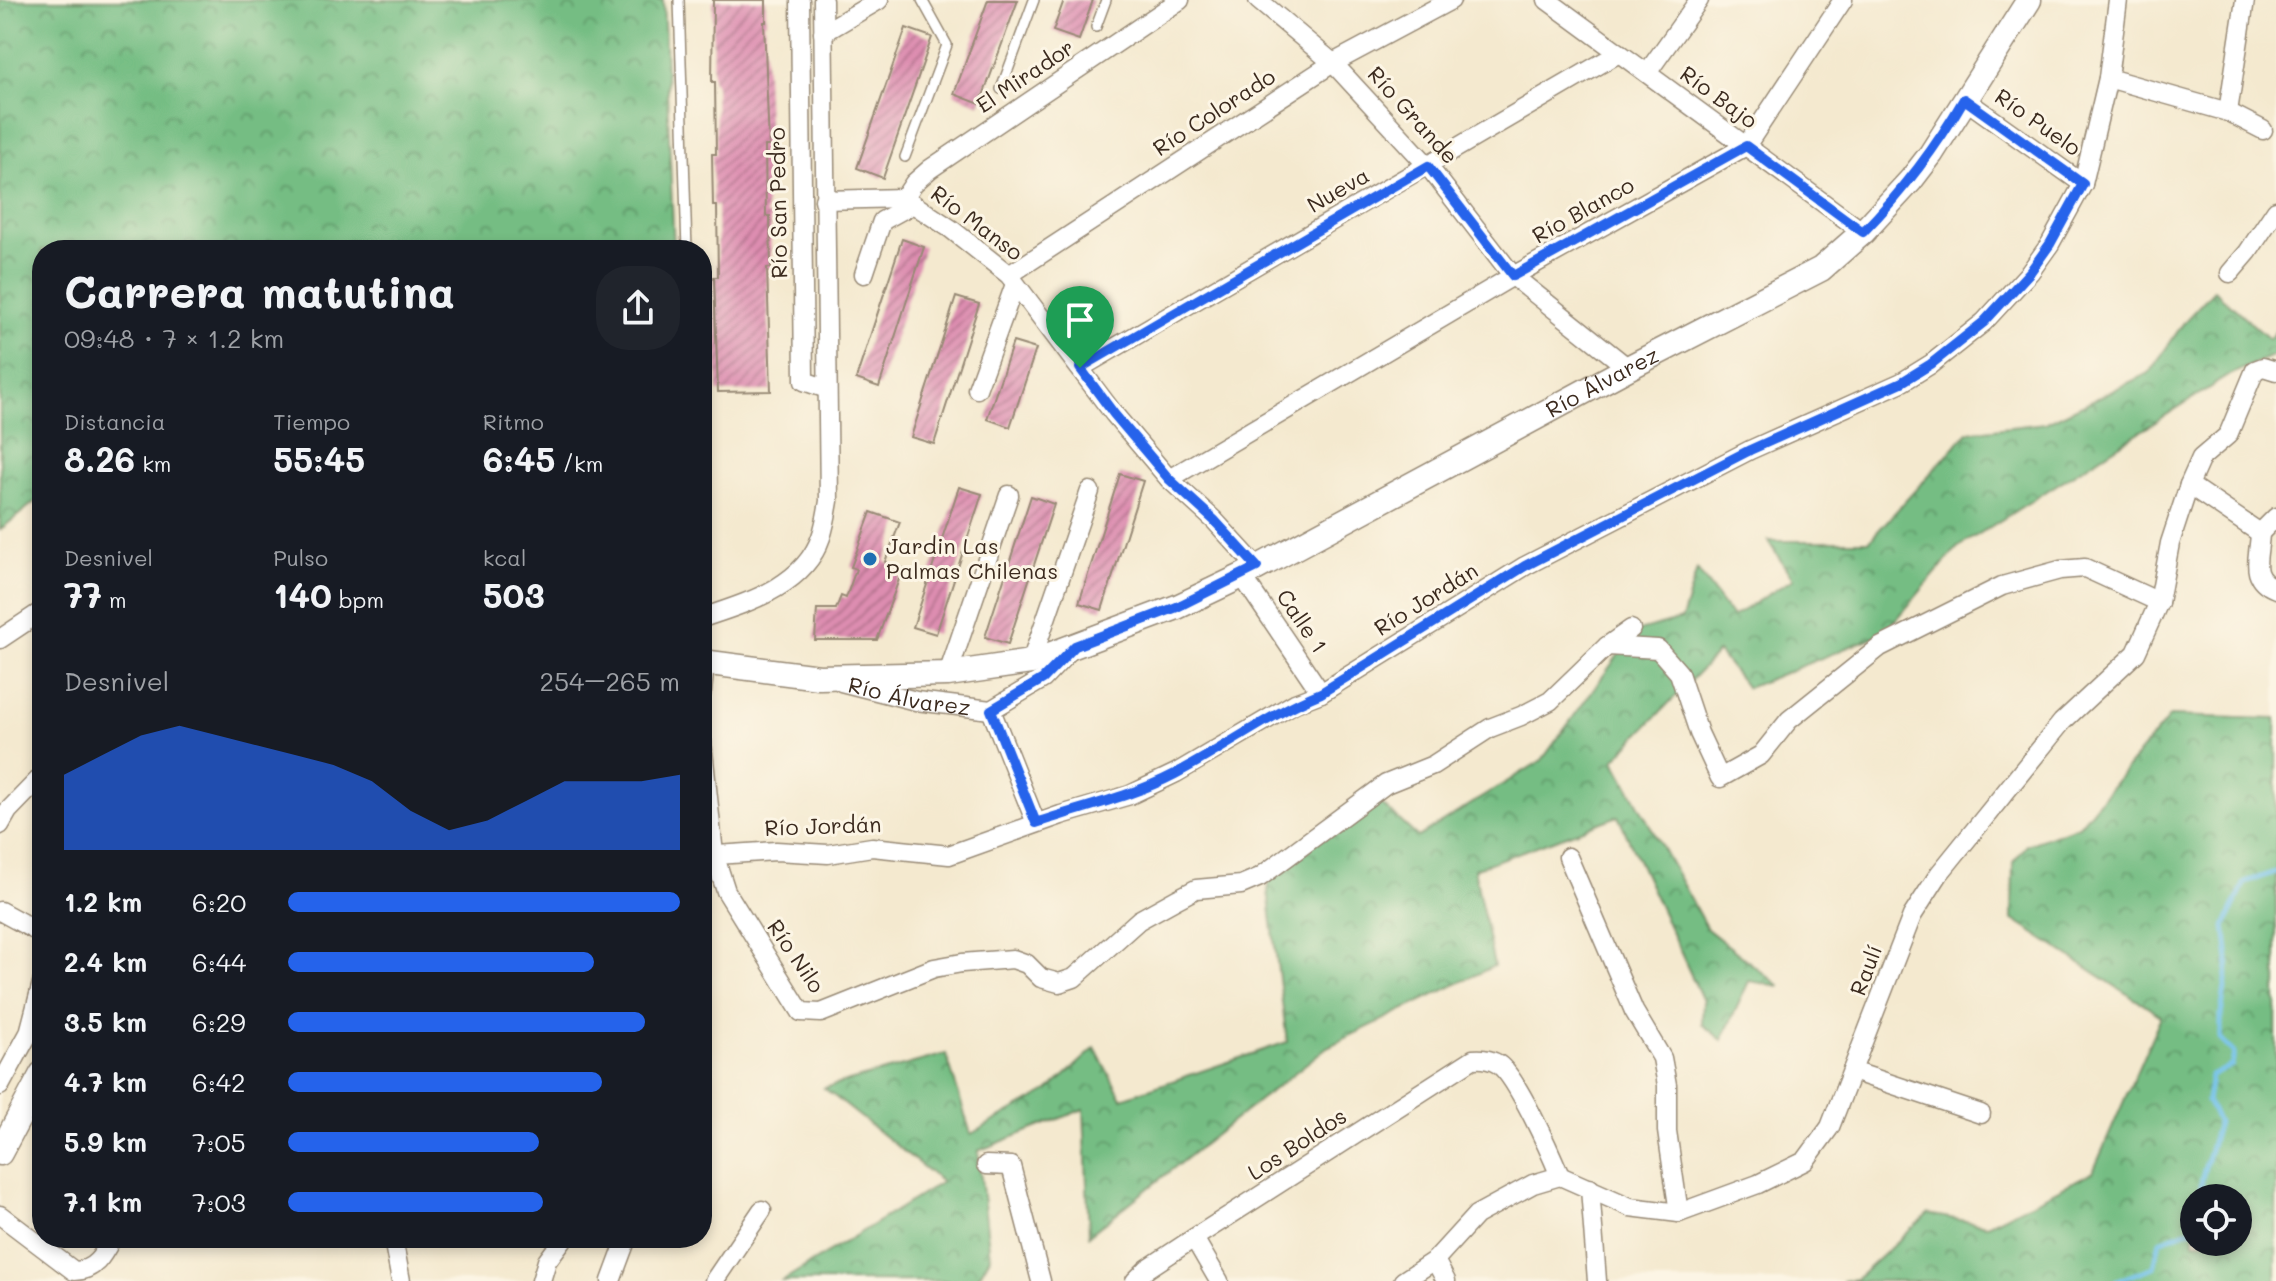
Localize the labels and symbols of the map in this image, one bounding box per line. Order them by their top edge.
street label: El Mirador [970,32,1079,119]
street label: Río Bajo [1675,59,1764,134]
street label: Río Grande [1362,60,1465,170]
street label: Río Colorado [1147,61,1280,162]
street label: Río Puelo [1990,81,2087,162]
street label: Río San Pedro [762,127,793,279]
street label: Nueva [1301,160,1374,219]
street label: Río Blanco [1527,170,1639,249]
street label: Río Manso [925,178,1029,267]
pin [1046,286,1114,368]
street label: Río Álvarez [1540,340,1664,424]
place label: Jardin Las Palmas Chilenas [886,531,1058,585]
marker: Jardin Las Palmas Chilenas [861,550,879,568]
street label: Río Jordán [1368,555,1483,642]
street label: Calle 1 [1271,583,1334,658]
street label: Río Álvarez [845,669,972,721]
street label: Río Jordán [764,809,882,842]
street label: Río Nilo [761,913,832,998]
street label: Raulí [1843,940,1888,999]
street label: Los Boldos [1242,1101,1352,1186]

